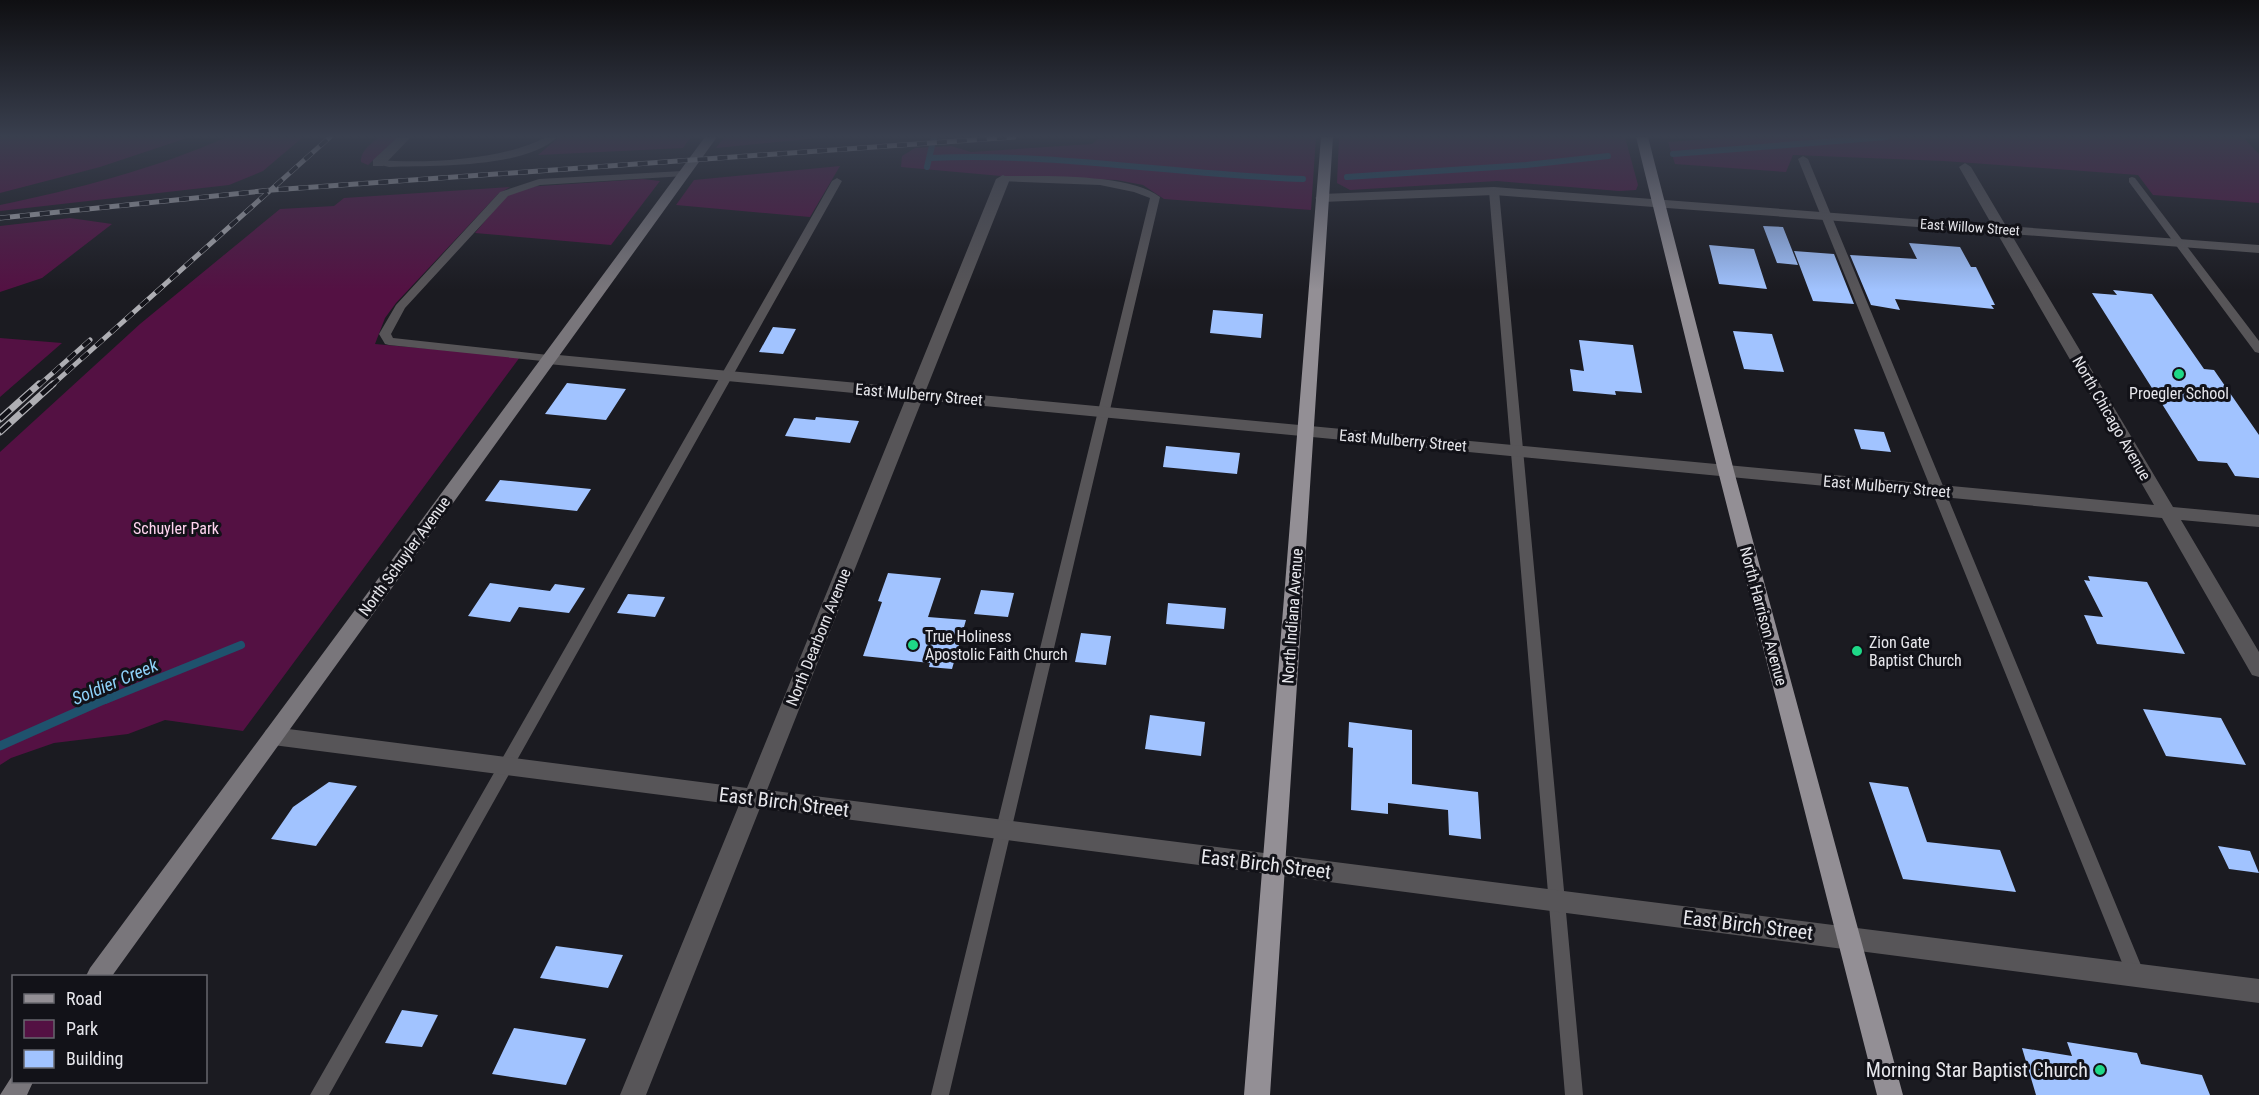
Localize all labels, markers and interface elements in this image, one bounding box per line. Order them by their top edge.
street label: East Willow Street [1920,216,2020,238]
street label: North Chicago Avenue [2068,353,2155,484]
marker: Proegler School [2172,367,2186,381]
street label: East Mulberry Street [854,379,984,410]
place label: Proegler School [2129,384,2229,403]
street label: East Mulberry Street [1338,425,1468,456]
street label: East Mulberry Street [1822,471,1952,502]
street label: North Schuyler Avenue [355,493,454,620]
park label: Schuyler Park [133,519,220,538]
street label: North Harrison Avenue [1736,545,1791,688]
street label: North Indiana Avenue [1278,548,1307,684]
street label: North Dearborn Avenue [782,566,855,709]
place label: True Holiness Apostolic Faith Church [925,627,1068,664]
place label: Zion Gate Baptist Church [1869,633,1962,670]
marker: True Holiness Apostolic Faith Church [906,638,920,652]
marker: Zion Gate Baptist Church [1850,644,1864,658]
water label: Soldier Creek [69,654,162,709]
street label: East Birch Street [718,782,851,822]
street label: East Birch Street [1200,844,1333,884]
street label: East Birch Street [1682,905,1815,945]
legend [12,975,207,1083]
text: Road [66,988,102,1009]
text: Park [66,1018,98,1039]
text: Building [66,1048,123,1069]
place label: Morning Star Baptist Church [1866,1058,2088,1082]
marker: Morning Star Baptist Church [2093,1063,2107,1077]

